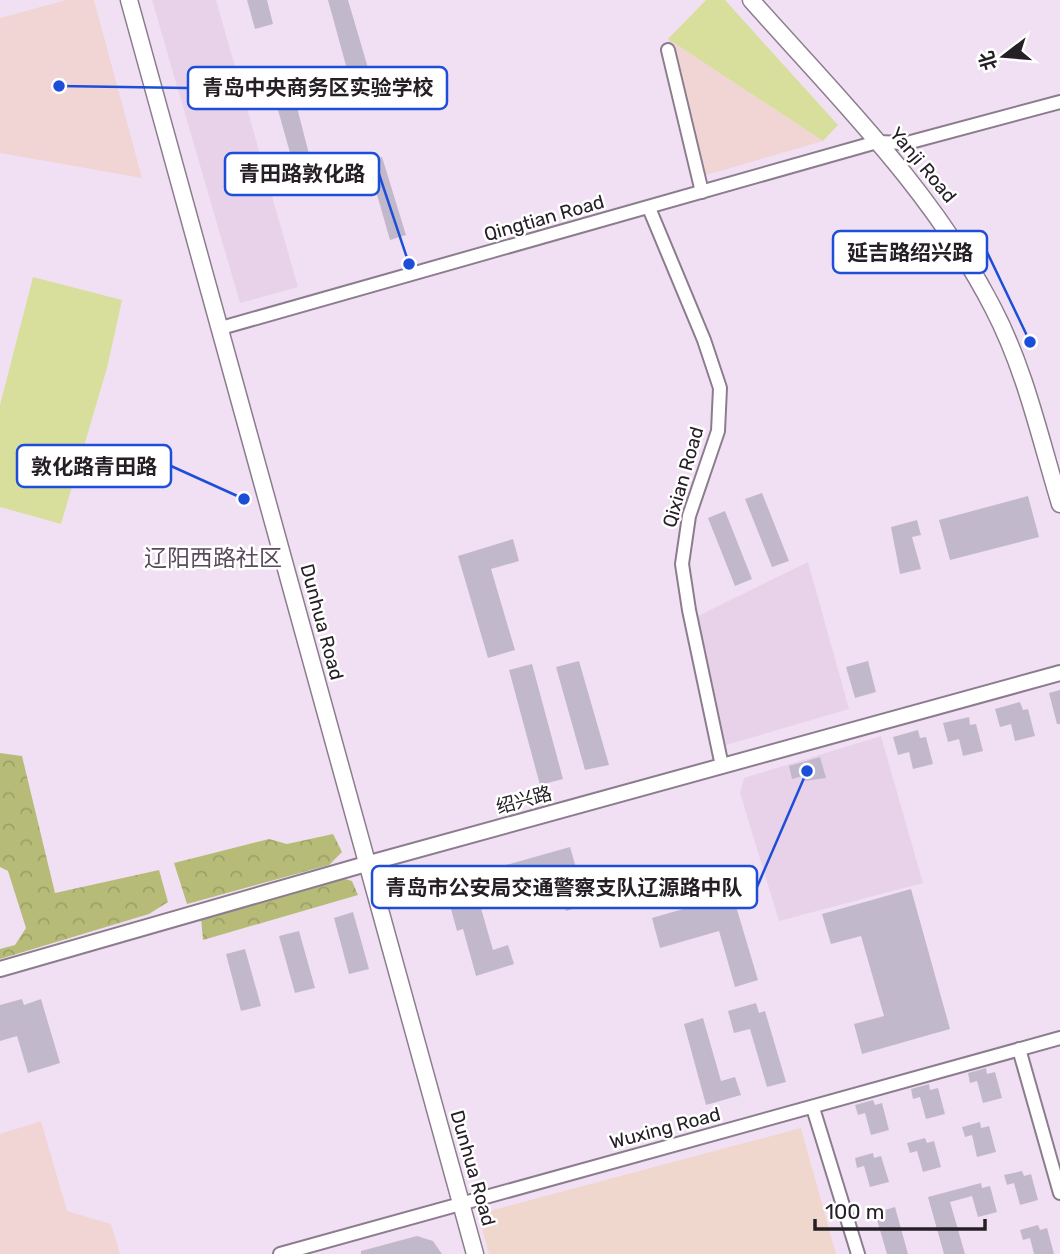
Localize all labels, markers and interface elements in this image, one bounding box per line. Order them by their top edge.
north arrow [969,21,1039,91]
text: 北 [974,48,1002,73]
callout: 青岛中央商务区实验学校 [188,67,447,109]
text: 青岛中央商务区实验学校 [203,75,434,100]
street label: Yanji Road [885,123,961,207]
callout: 青田路敦化路 [225,153,379,195]
text: 青田路敦化路 [239,161,365,186]
street label: Qingtian Road [481,190,607,246]
callout: 延吉路绍兴路 [833,231,987,273]
text: 延吉路绍兴路 [847,240,973,265]
street label: Qixian Road [658,424,708,530]
callout: 敦化路青田路 [17,445,171,487]
text: 敦化路青田路 [31,454,157,479]
district label: 辽阳西路社区 [144,544,282,572]
street label: Dunhua Road [295,561,349,683]
street label: 绍兴路 [493,782,555,818]
callout: 青岛市公安局交通警察支队辽源路中队 [372,866,757,908]
text: 青岛市公安局交通警察支队辽源路中队 [386,875,743,900]
street label: Wuxing Road [607,1102,723,1154]
street label: Dunhua Road [446,1108,500,1228]
scale bar [815,1188,985,1232]
text: 100 m [825,1199,884,1224]

